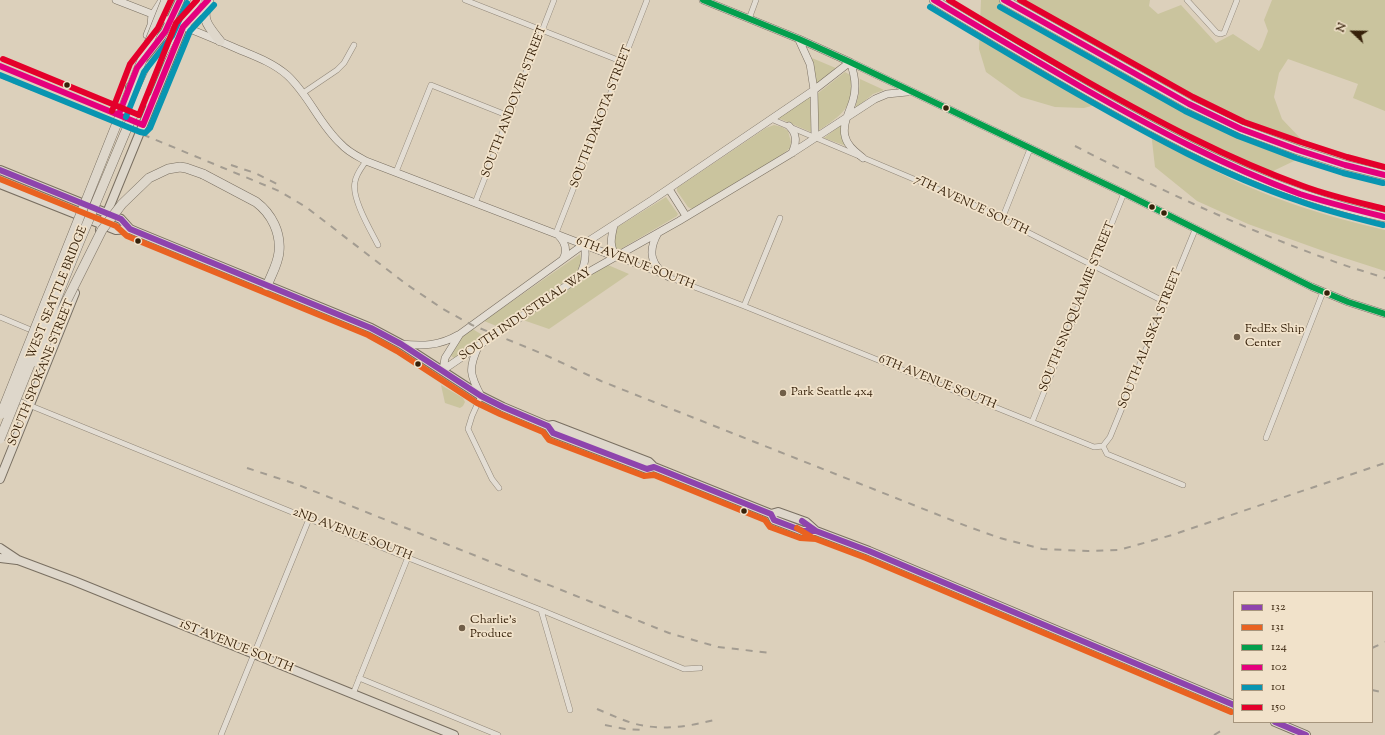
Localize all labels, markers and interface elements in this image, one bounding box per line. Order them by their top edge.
north arrow [1333,12,1373,52]
text: N [1333,20,1351,35]
street label: SOUTH ANDOVER STREET [479,24,551,180]
street label: SOUTH DAKOTA STREET [568,44,636,190]
unlabelled marker [62,80,72,90]
unlabelled marker [941,103,951,113]
street label: 7TH AVENUE SOUTH [911,173,1031,239]
unlabelled marker [1147,202,1157,212]
unlabelled marker [1159,208,1169,218]
street label: SOUTH SNOQUALMIE STREET [1037,220,1119,394]
street label: WEST SEATTLE BRIDGE [25,224,91,362]
street label: 6TH AVENUE SOUTH [574,235,696,293]
unlabelled marker [133,236,143,246]
street label: SOUTH INDUSTRIAL WAY [457,265,595,365]
street label: SOUTH ALASKA STREET [1116,267,1186,411]
unlabelled marker [1322,288,1332,298]
street label: SOUTH SPOKANE STREET [6,298,78,448]
place label: FedEx Ship Center [1245,323,1304,351]
marker: FedEx Ship Center [1232,332,1242,342]
street label: 6TH AVENUE SOUTH [876,353,998,413]
unlabelled marker [413,359,423,369]
place label: Park Seattle 4x4 [791,386,873,400]
marker: Park Seattle 4x4 [778,388,788,398]
street label: 2ND AVENUE SOUTH [290,506,414,564]
unlabelled marker [739,506,749,516]
legend [1233,591,1373,723]
text: 132 [1271,598,1286,616]
place label: Charlie's Produce [470,614,516,642]
street label: 1ST AVENUE SOUTH [177,618,295,676]
text: 131 [1271,618,1284,636]
marker: Charlie's Produce [457,623,467,633]
text: 124 [1271,638,1287,656]
text: 102 [1271,658,1287,676]
text: 101 [1271,678,1285,696]
text: 150 [1271,698,1286,716]

